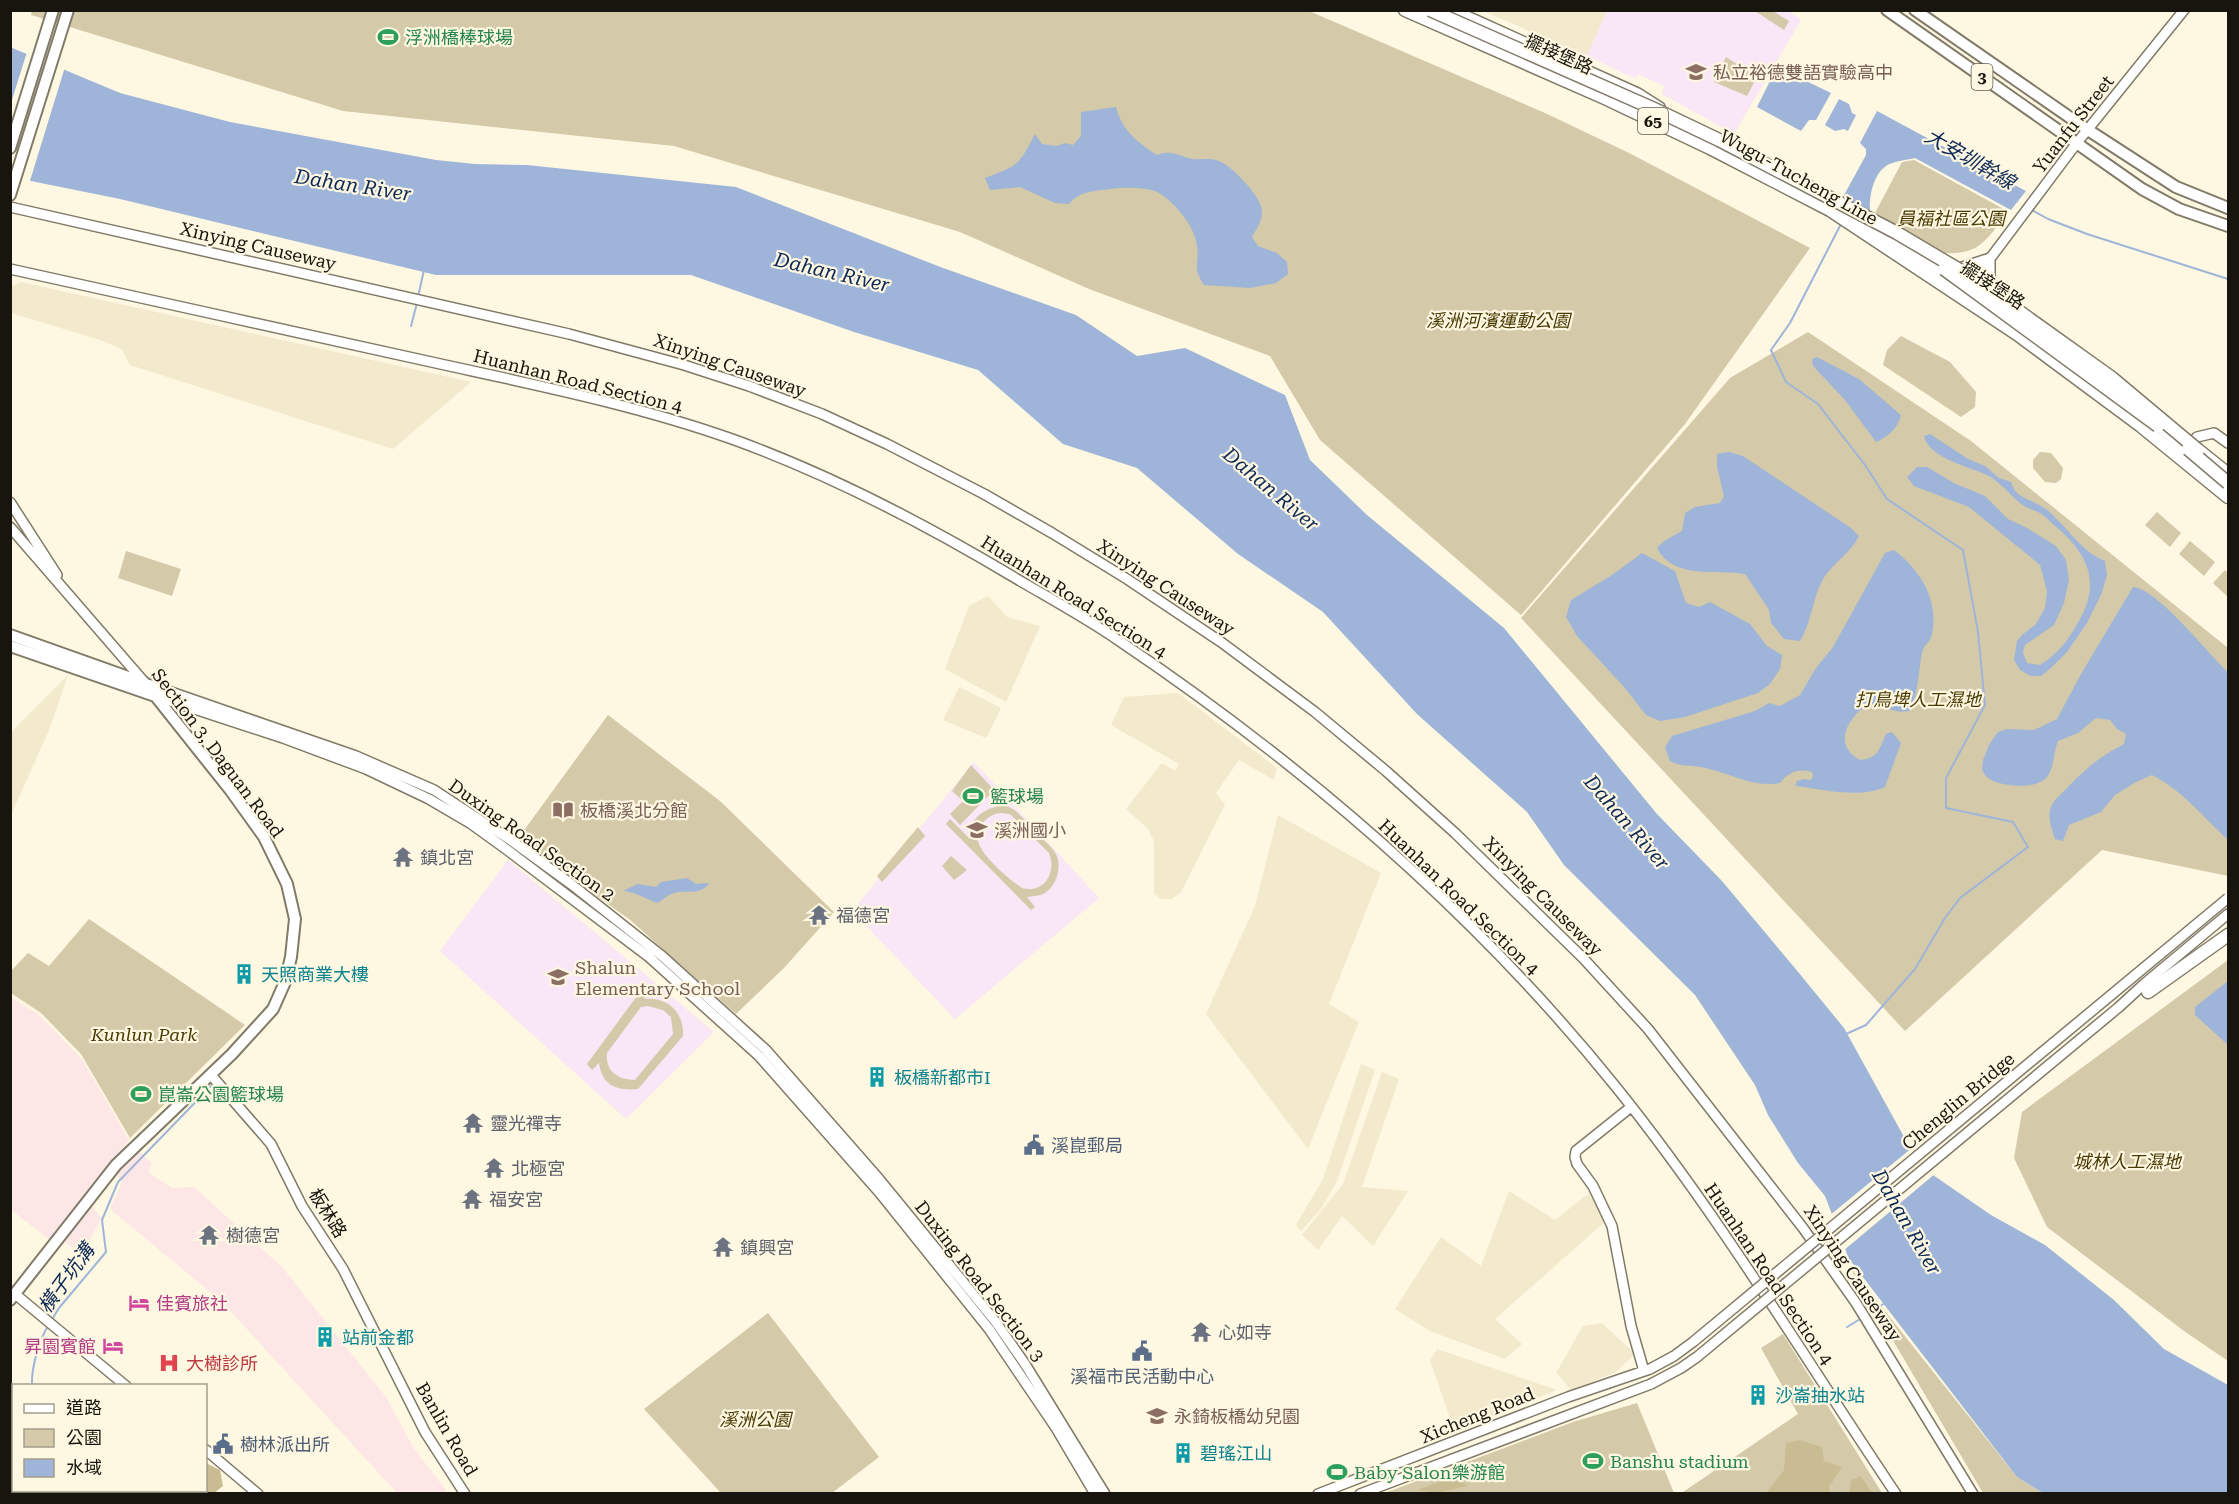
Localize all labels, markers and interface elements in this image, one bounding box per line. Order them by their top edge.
sports icon: 浮洲橋棒球場 [376,25,400,49]
place label: 浮洲橋棒球場 [405,27,513,48]
street label: 擺接堡路 [1522,30,1596,78]
school or university icon: 私立裕德雙語實驗高中 [1684,60,1708,84]
place label: 私立裕德雙語實驗高中 [1713,62,1893,83]
road number: 3 [1972,64,1992,90]
street label: Yuanfu Street [2028,71,2118,177]
road number: 65 [1638,108,1668,134]
water label: 大安圳幹線 [1921,124,2021,195]
street label: Wugu-Tucheng Line [1716,125,1882,229]
water label: Dahan River [292,164,414,206]
park label: 員福社區公園 [1897,208,2008,229]
street label: Xinying Causeway [178,218,339,274]
water label: Dahan River [771,247,893,297]
street label: 擺接堡路 [1957,257,2029,313]
park label: 溪洲河濱運動公園 [1426,310,1573,331]
street label: Xinying Causeway [651,329,809,401]
street label: Huanhan Road Section 4 [471,345,685,417]
water label: Dahan River [1217,441,1324,536]
street label: Huanhan Road Section 4 [977,531,1171,663]
street label: Xinying Causeway [1093,535,1239,640]
street label: Section 3, Daguan Road [148,664,289,842]
park label: 打鳥埤人工濕地 [1855,689,1983,710]
water label: Dahan River [1579,769,1675,875]
street label: Duxing Road Section 2 [445,775,619,905]
sports icon: 籃球場 [961,784,985,808]
place label: 籃球場 [990,786,1044,807]
library icon: 板橋溪北分館 [551,798,575,822]
place label: 板橋溪北分館 [580,800,688,821]
street label: Huanhan Road Section 4 [1374,815,1544,979]
school or university icon: 溪洲國小 [965,818,989,842]
place label: 溪洲國小 [994,820,1066,841]
street label: Xinying Causeway [1479,832,1607,960]
temple icon: 鎮北宮 [391,845,415,869]
place label: 鎮北宮 [420,847,474,868]
temple icon: 福德宮 [807,903,831,927]
place label: 福德宮 [836,905,890,926]
place label: Shalun Elementary School [575,957,740,999]
building icon: 天照商業大樓 [232,962,256,986]
place label: 天照商業大樓 [261,964,369,985]
school or university icon: Shalun Elementary School [546,965,570,989]
park label: Kunlun Park [90,1024,197,1045]
street label: Chenglin Bridge [1898,1048,2018,1154]
building icon: 板橋新都市I [865,1065,889,1089]
place label: 板橋新都市I [894,1067,991,1088]
sports icon: 崑崙公園籃球場 [129,1082,153,1106]
place label: 崑崙公園籃球場 [158,1084,284,1105]
temple icon: 靈光禪寺 [461,1111,485,1135]
place label: 靈光禪寺 [490,1113,562,1134]
public building icon: 溪崑郵局 [1022,1133,1046,1157]
place label: 溪崑郵局 [1051,1135,1123,1156]
park label: 城林人工濕地 [2073,1151,2183,1172]
temple icon: 北極宮 [482,1156,506,1180]
place label: 北極宮 [511,1158,565,1179]
water label: Dahan River [1867,1164,1947,1279]
street label: Huanhan Road Section 4 [1700,1179,1838,1369]
street label: 板林路 [305,1185,351,1241]
temple icon: 福安宮 [460,1187,484,1211]
place label: 福安宮 [489,1189,543,1210]
street label: Duxing Road Section 3 [911,1197,1049,1365]
street label: Xinying Causeway [1800,1201,1907,1345]
temple icon: 樹德宮 [197,1223,221,1247]
place label: 樹德宮 [226,1225,280,1246]
temple icon: 鎮興宮 [711,1235,735,1259]
water label: 橫子坑溝 [33,1236,101,1317]
place label: 鎮興宮 [740,1237,794,1258]
hotel icon: 佳賓旅社 [127,1291,151,1315]
place label: 佳賓旅社 [156,1293,228,1314]
temple icon: 心如寺 [1189,1320,1213,1344]
place label: 心如寺 [1218,1322,1272,1343]
building icon: 站前金都 [313,1325,337,1349]
place label: 站前金都 [342,1327,414,1348]
hotel icon: 昇園賓館 [101,1334,125,1358]
place label: 昇園賓館 [24,1336,96,1357]
public building icon: 溪福市民活動中心 [1130,1339,1154,1363]
hospital icon: 大樹診所 [157,1351,181,1375]
place label: 大樹診所 [186,1353,258,1374]
place label: 溪福市民活動中心 [1070,1366,1214,1387]
street label: Banlin Road [412,1378,483,1480]
street label: Xicheng Road [1417,1382,1538,1447]
building icon: 沙崙抽水站 [1746,1383,1770,1407]
legend [12,1384,207,1492]
place label: 沙崙抽水站 [1775,1385,1865,1406]
text: 道路 [66,1397,102,1418]
school or university icon: 永錡板橋幼兒園 [1145,1404,1169,1428]
place label: 永錡板橋幼兒園 [1174,1406,1300,1427]
park label: 溪洲公園 [719,1409,794,1430]
text: 公園 [66,1427,102,1448]
public building icon: 樹林派出所 [211,1432,235,1456]
place label: 樹林派出所 [240,1434,330,1455]
building icon: 碧瑤江山 [1171,1441,1195,1465]
place label: 碧瑤江山 [1200,1443,1272,1464]
sports icon: Banshu stadium [1581,1449,1605,1473]
place label: Banshu stadium [1610,1451,1749,1472]
text: 水域 [66,1457,102,1478]
sports icon: Baby Salon樂游館 [1325,1460,1349,1484]
place label: Baby Salon樂游館 [1354,1462,1505,1483]

